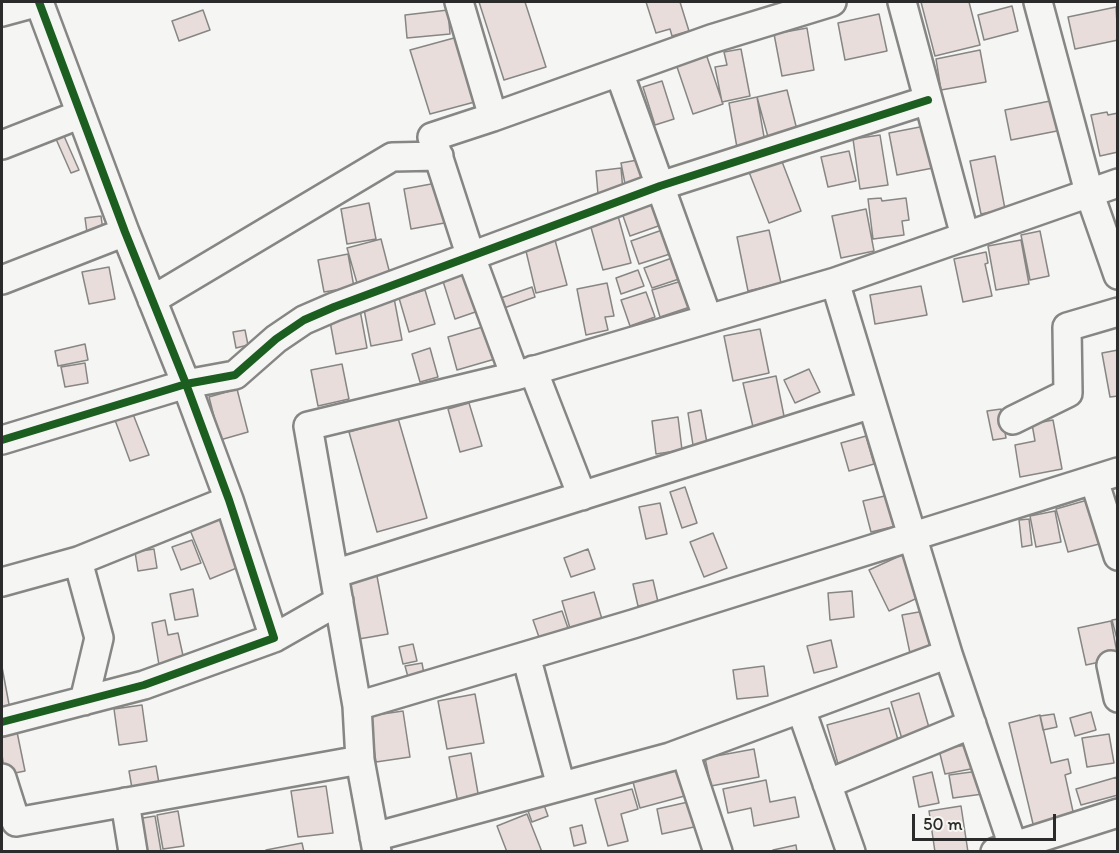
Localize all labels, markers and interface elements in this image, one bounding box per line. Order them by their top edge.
scale bar [915,802,1059,840]
text: 50 m [923,813,963,835]

